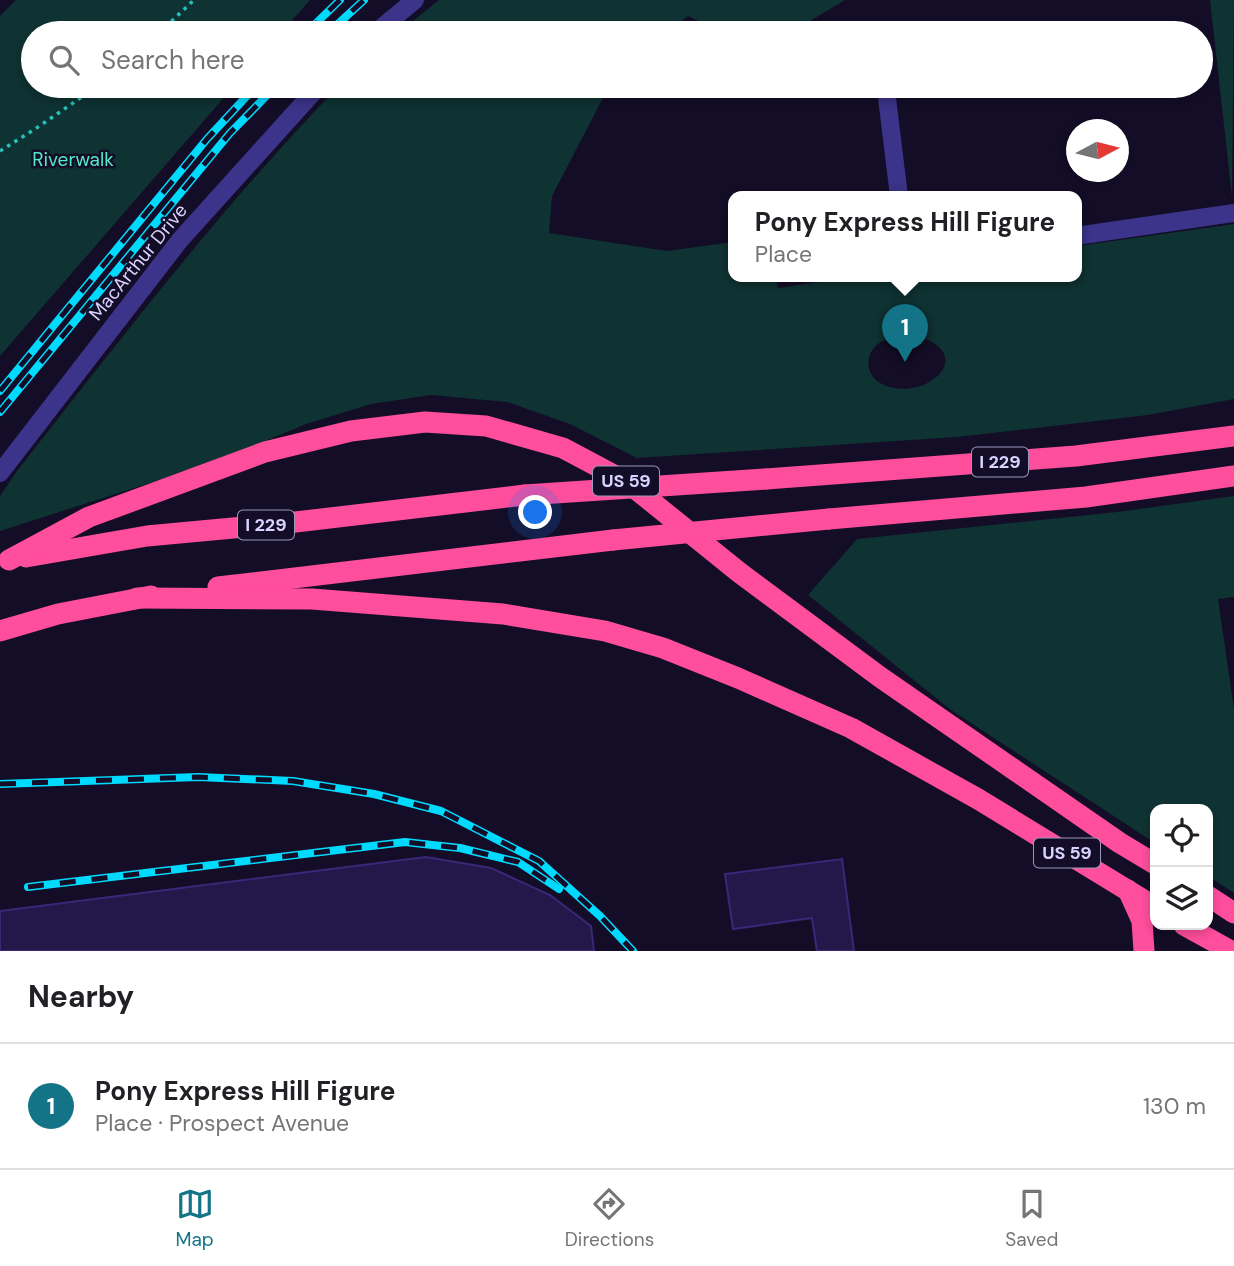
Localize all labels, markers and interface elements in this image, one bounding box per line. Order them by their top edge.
search box [21,21,1213,98]
icon: search [45,41,83,79]
text: Search here [101,43,244,77]
north arrow [1066,119,1129,182]
park label: Riverwalk [32,147,114,172]
popup [728,191,1082,282]
street label: MacArthur Drive [83,199,193,325]
text: Pony Express Hill Figure [755,205,1055,239]
text: Place [755,239,812,269]
pin: 1 [882,304,928,362]
road number: I 229 [972,448,1028,476]
road number: US 59 [593,466,659,495]
your location [518,495,552,529]
road number: I 229 [238,510,294,540]
map controls [1150,804,1213,930]
button: locate [1150,804,1213,867]
road number: US 59 [1034,838,1100,868]
button: layers [1150,867,1213,930]
text: Nearby [28,977,134,1016]
text: Pony Express Hill Figure [95,1074,395,1108]
text: 1 [47,1091,55,1121]
text: 130 m [1143,1091,1206,1121]
text: Place · Prospect Avenue [95,1108,349,1138]
tab: Map [176,1185,214,1252]
tab: Directions [565,1185,654,1252]
tab: Saved [1005,1185,1058,1252]

